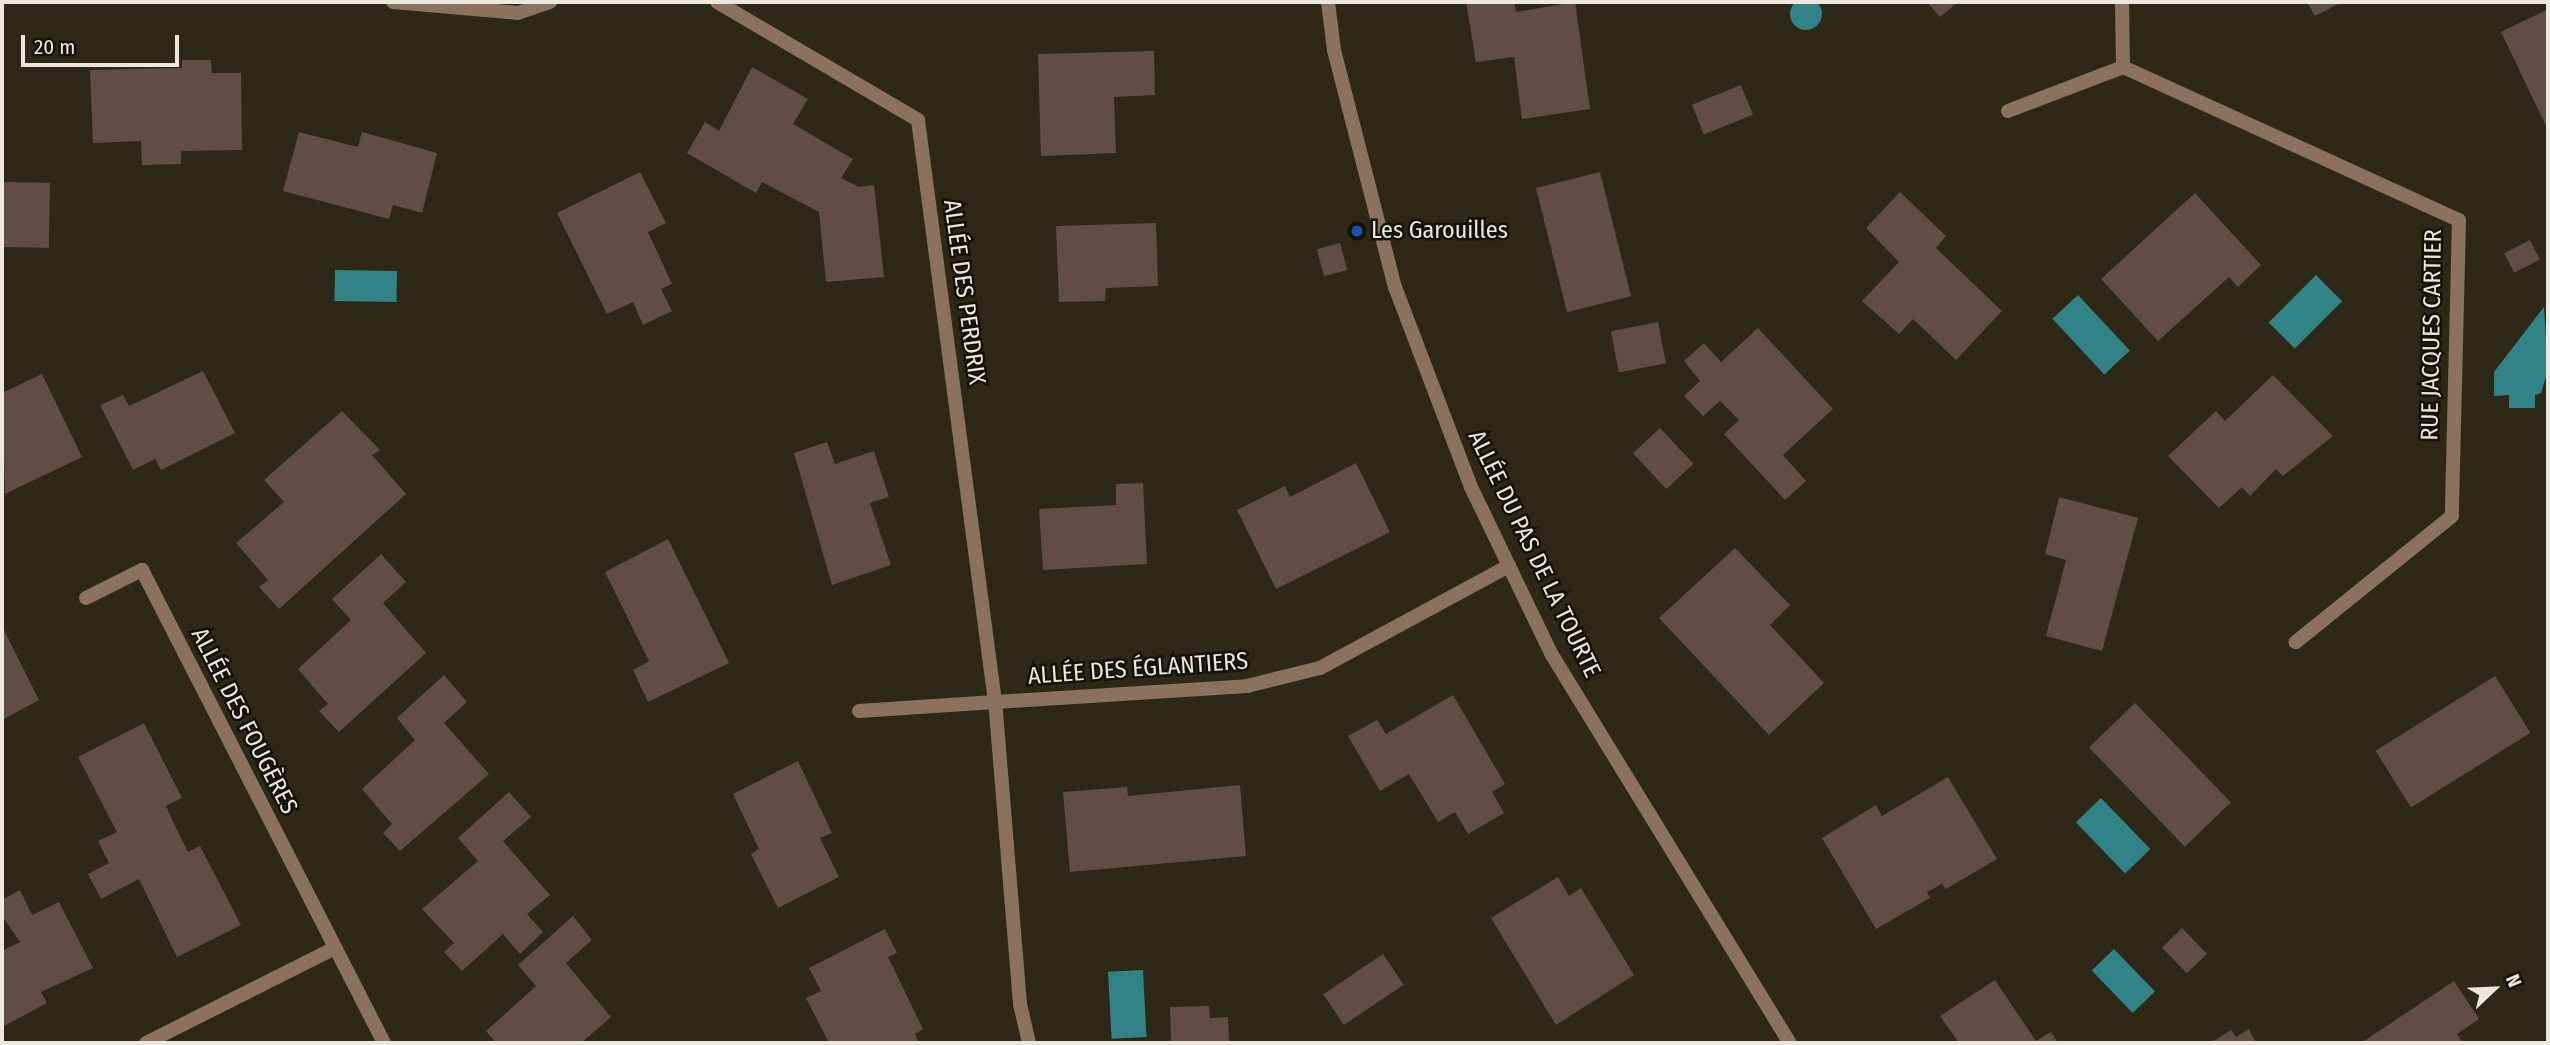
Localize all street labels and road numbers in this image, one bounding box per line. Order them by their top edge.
street label: ALLÉE DES PERDRIX [937,198,991,386]
street label: RUE JACQUES CARTIER [2416,229,2448,441]
street label: ALLÉE DU PAS DE LA TOURTE [1462,426,1606,682]
street label: ALLÉE DES FOUGÈRES [185,623,303,819]
street label: ALLÉE DES ÉGLANTIERS [1027,647,1249,691]

